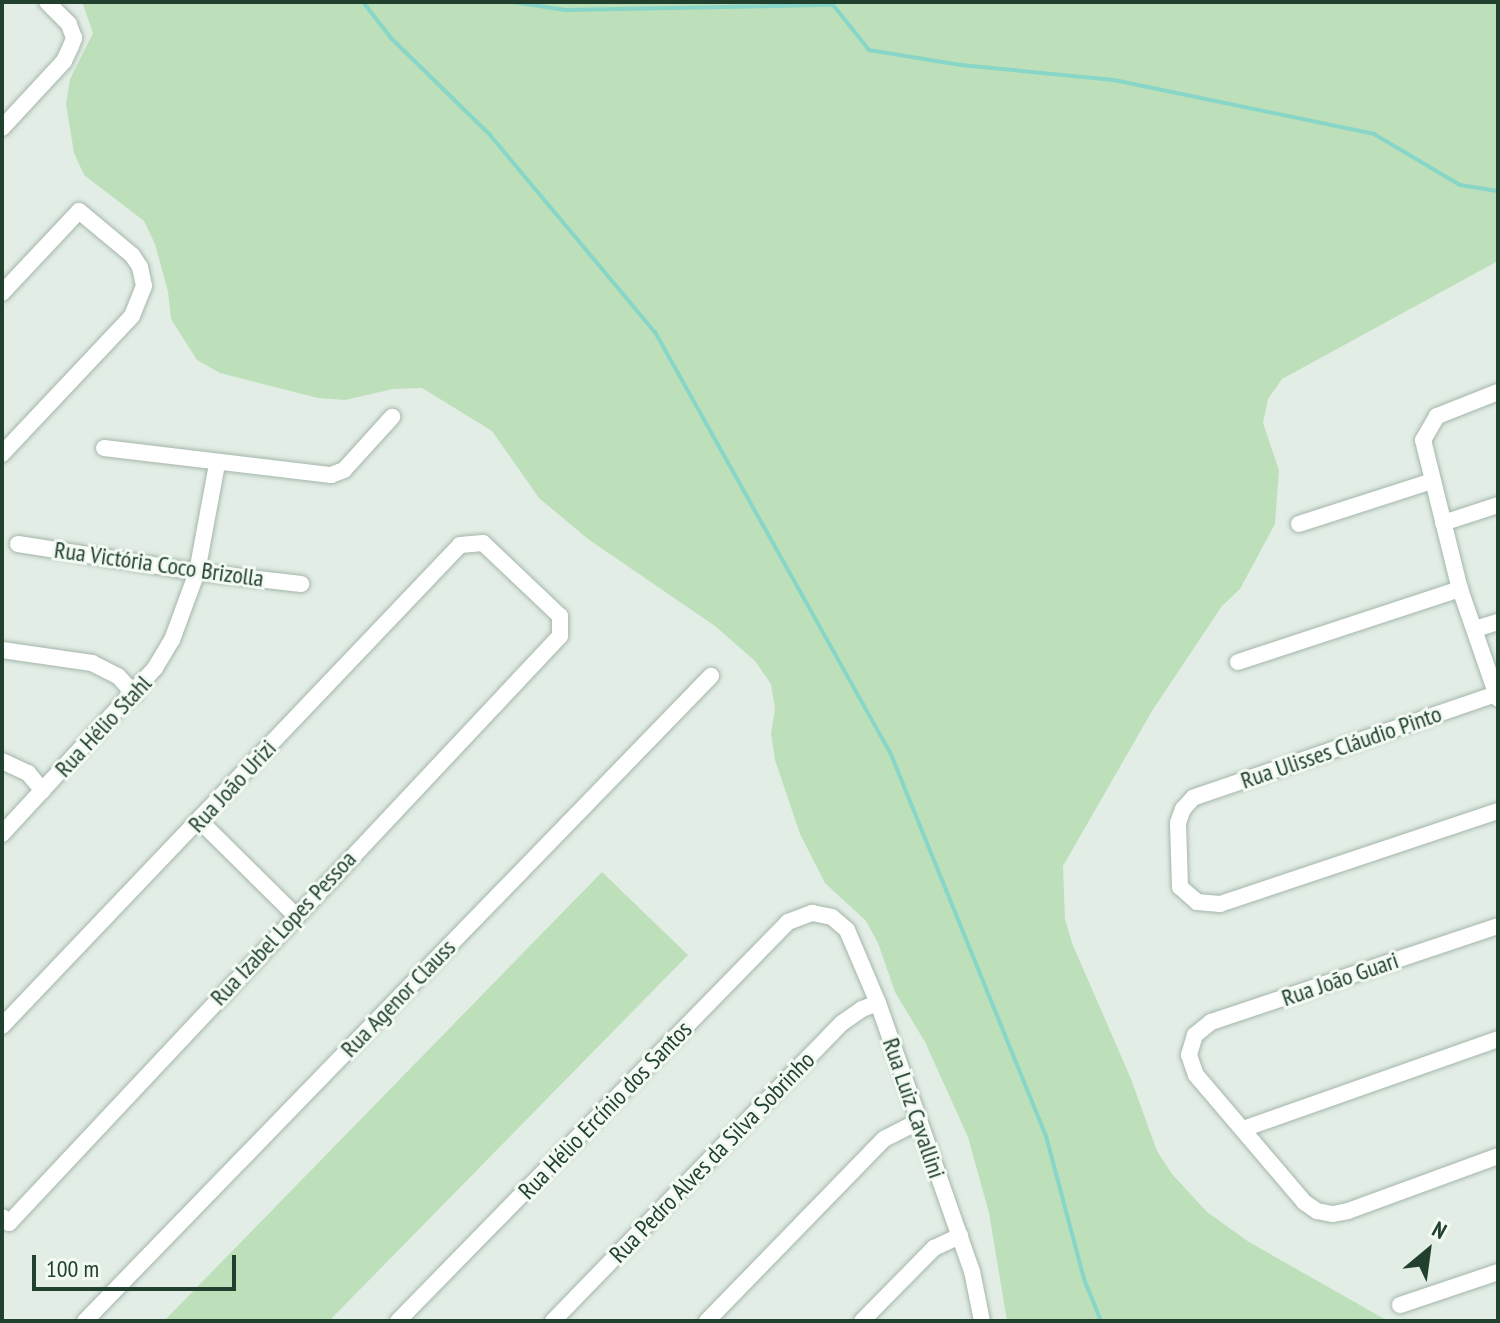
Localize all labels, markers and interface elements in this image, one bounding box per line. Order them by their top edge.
street label: Rua Victória Coco Brizolla [52,535,266,593]
street label: Rua Hélio Stahl [49,669,157,783]
street label: Rua Ulisses Cláudio Pinto [1237,699,1445,795]
street label: Rua João Urizi [182,734,282,838]
street label: Rua Izabel Lopes Pessoa [204,845,362,1011]
street label: Rua Agenor Clauss [334,933,462,1063]
street label: Rua João Guari [1278,946,1402,1012]
street label: Rua Hélio Ercínio dos Santos [512,1015,698,1205]
street label: Rua Luiz Cavallini [876,1034,952,1182]
street label: Rua Pedro Alves da Silva Sobrinho [603,1045,821,1269]
north arrow [1388,1211,1468,1291]
text: N [1428,1215,1452,1245]
scale bar [36,1239,240,1289]
text: 100 m [46,1253,99,1284]

